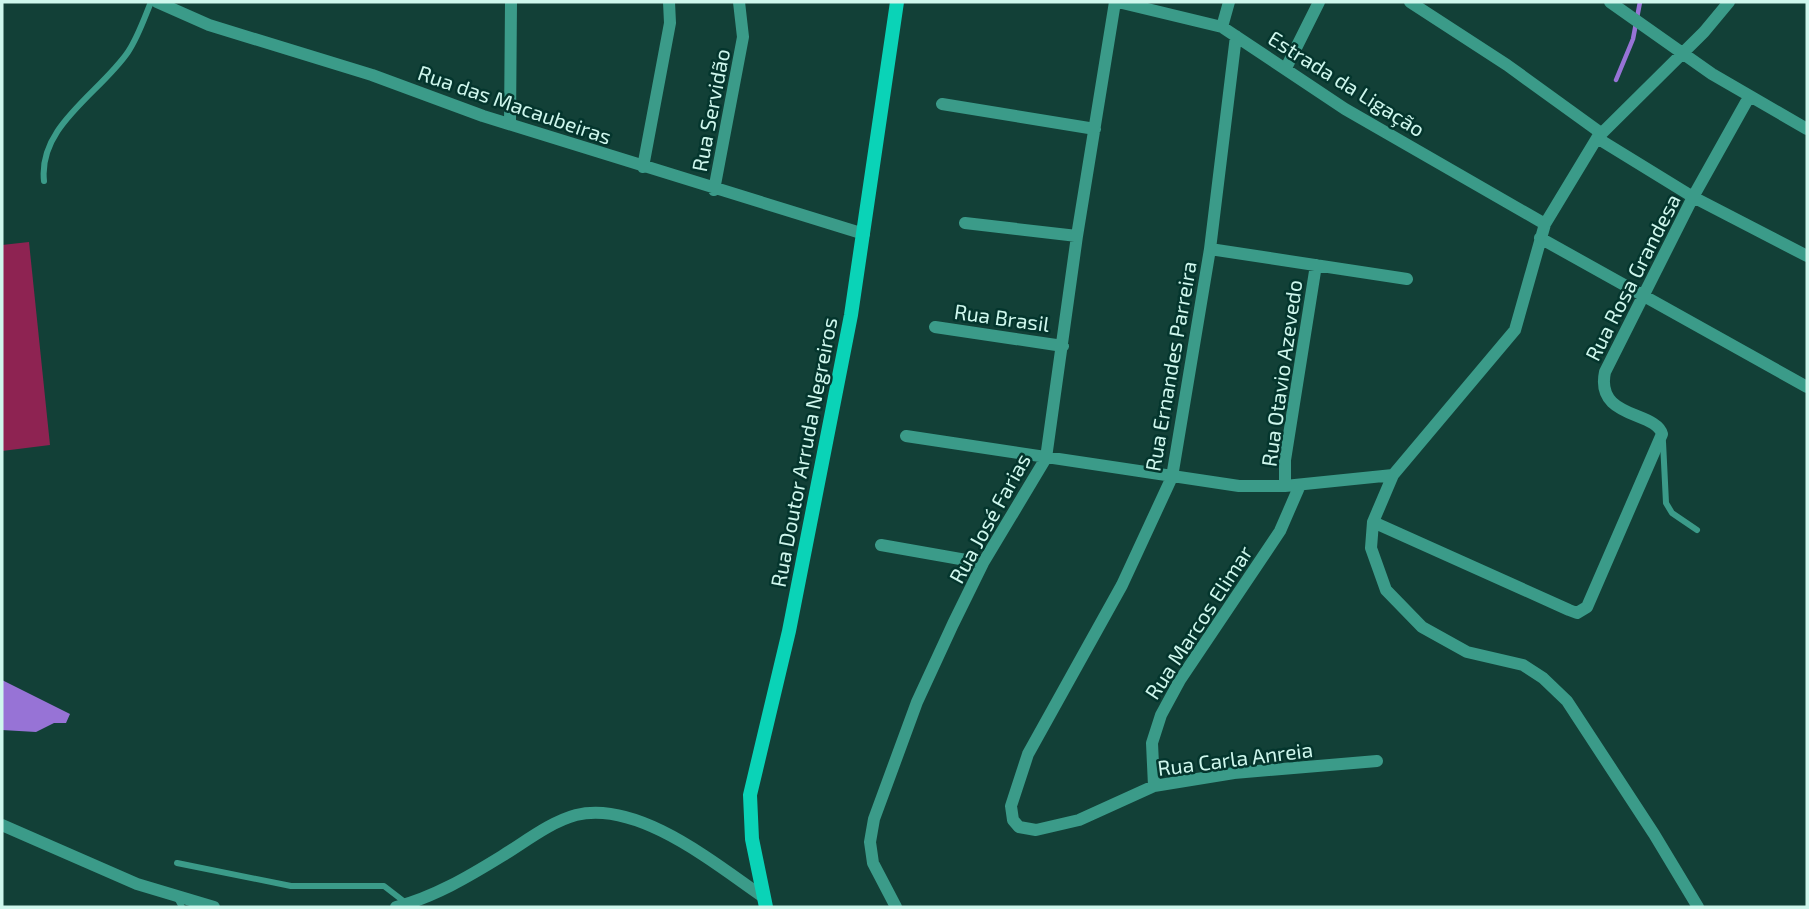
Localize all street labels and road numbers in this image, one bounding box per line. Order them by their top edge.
street label: Estrada da Ligação [1263,25,1430,143]
street label: Rua Servidão [686,47,734,173]
street label: Rua das Macaubeiras [415,59,615,149]
street label: Rua Rosa Grandesa [1579,189,1685,365]
street label: Rua Ernandes Parreira [1139,259,1201,473]
street label: Rua Otavio Azevedo [1256,278,1306,468]
street label: Rua Brasil [953,298,1052,336]
street label: Rua Doutor Arruda Negreiros [765,315,841,589]
street label: Rua José Farias [943,449,1035,587]
street label: Rua Marcos Elimar [1139,540,1257,704]
street label: Rua Carla Anreia [1156,736,1314,780]

